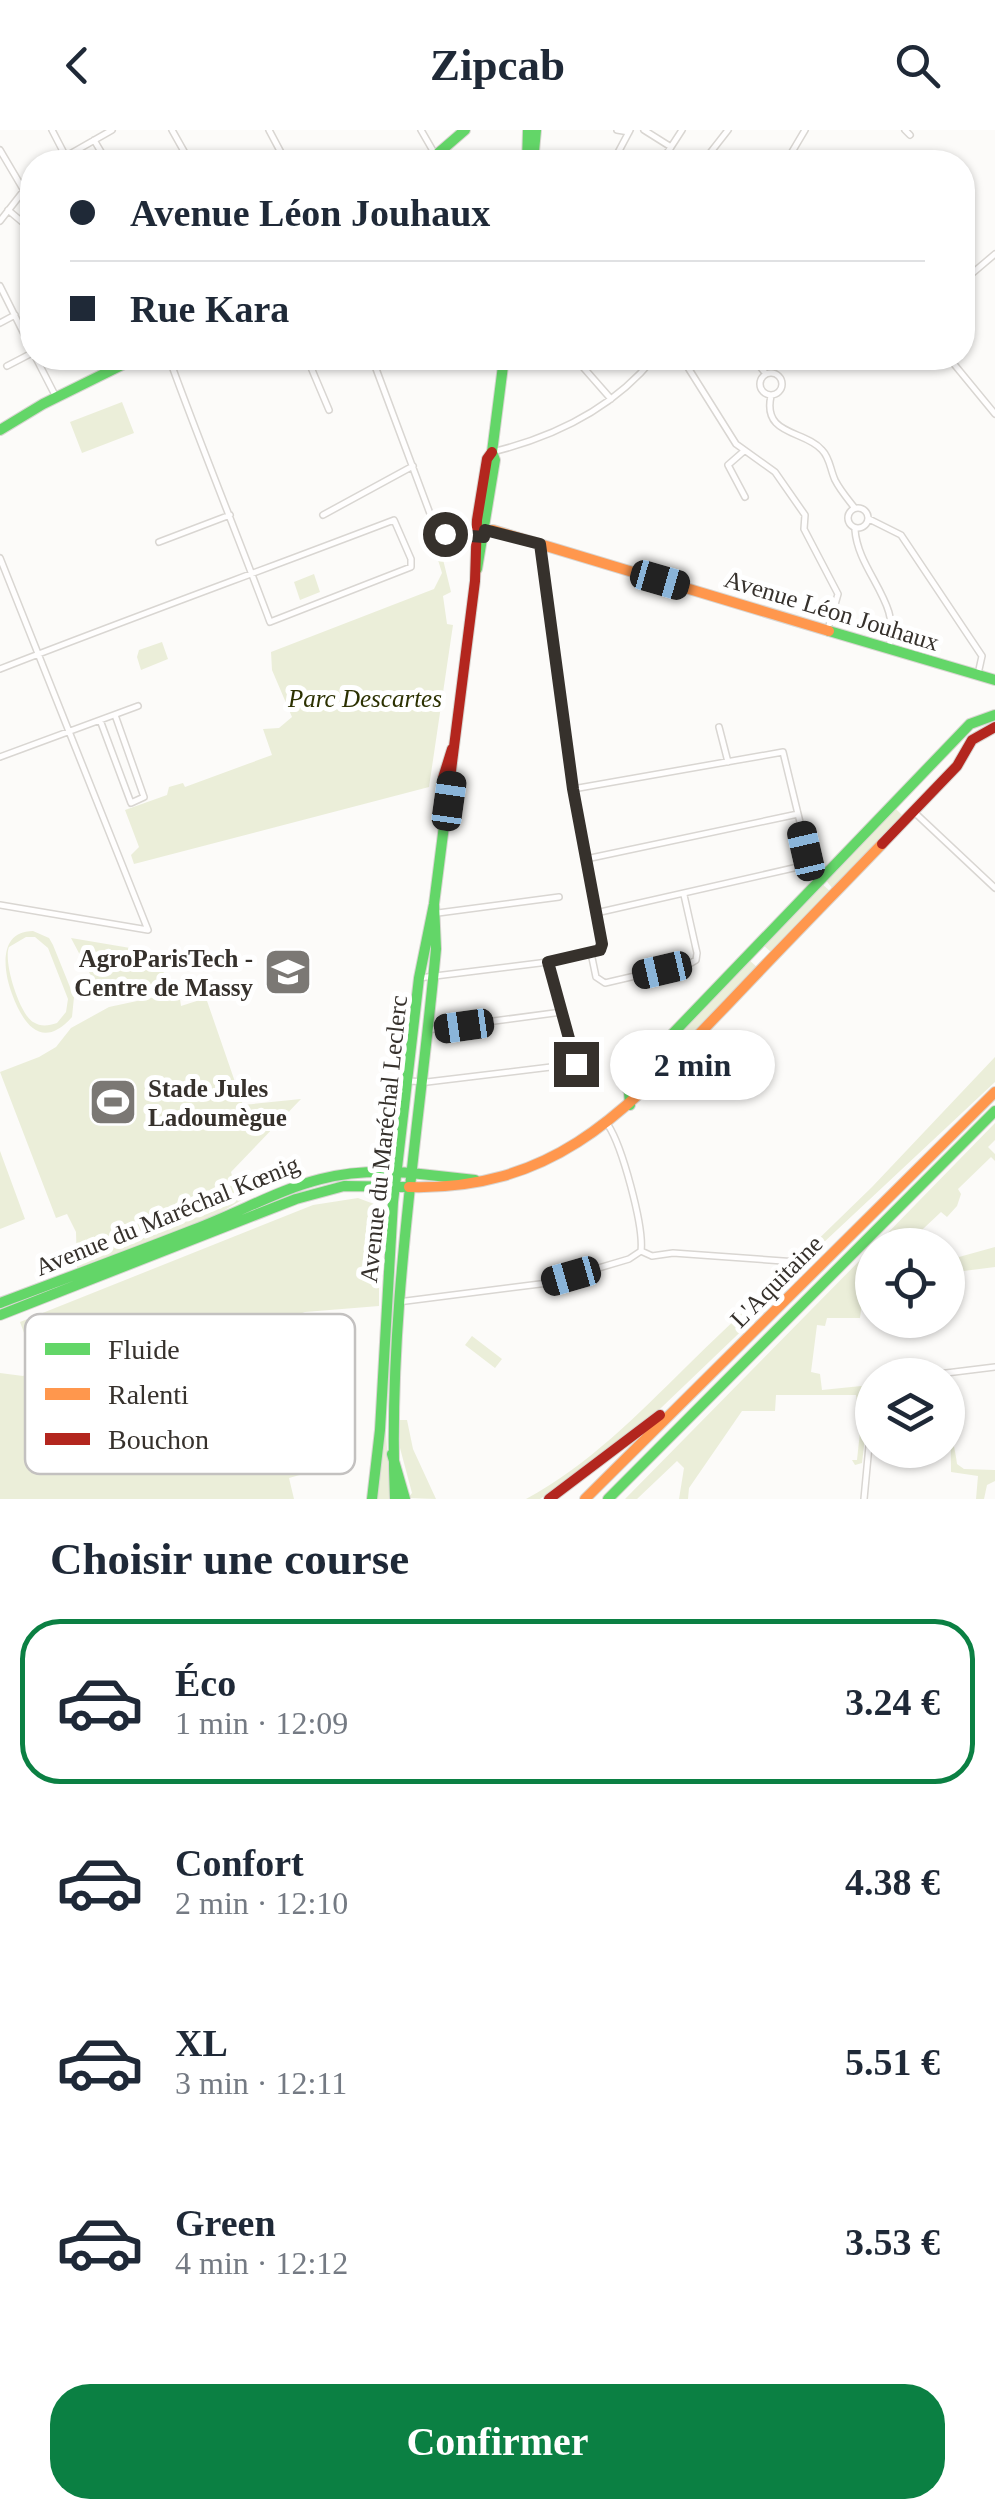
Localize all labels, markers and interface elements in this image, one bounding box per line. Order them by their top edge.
icon: back [50,38,105,93]
icon: search [890,38,945,93]
text: Zipcab [430,40,565,90]
text: Avenue Léon Jouhaux [130,192,490,234]
text: Rue Kara [130,288,289,330]
route start [423,512,468,557]
car [627,557,693,603]
street label: Avenue Léon Jouhaux [721,565,943,656]
park label: Parc Descartes [287,685,442,712]
car [430,769,468,833]
car [785,818,827,884]
place label: AgroParisTech - Centre de Massy [74,945,253,1001]
school or university icon: AgroParisTech - Centre de Massy [262,946,314,998]
car [629,949,695,991]
street label: Avenue du Maréchal Leclerc [355,994,412,1284]
car [432,1007,496,1045]
callout: 2 min [611,1029,776,1099]
route end [554,1042,599,1087]
text: 2 min [654,1047,731,1083]
place label: Stade Jules Ladoumègue [148,1075,287,1131]
sports icon: Stade Jules Ladoumègue [87,1076,139,1128]
street label: Avenue du Maréchal Kœnig [31,1150,303,1281]
map controls [855,1228,965,1468]
button: locate [855,1228,965,1338]
street label: L'Aquitaine [725,1230,828,1333]
car [538,1253,604,1299]
legend [25,1314,355,1474]
text: Fluide [108,1334,180,1365]
button: layers [855,1358,965,1468]
text: Ralenti [108,1379,189,1410]
text: Bouchon [108,1424,209,1455]
text: Choisir une course [50,1534,409,1584]
icon: car [55,1657,145,1747]
text: Éco [175,1662,236,1704]
text: 3.24 € [845,1681,940,1723]
text: 1 min · 12:09 [175,1705,348,1741]
icon: car [55,1837,145,1927]
text: Confort [175,1842,304,1884]
text: 4.38 € [845,1861,940,1903]
text: 2 min · 12:10 [175,1885,348,1921]
icon: car [55,2017,145,2107]
text: XL [175,2022,228,2064]
text: 5.51 € [845,2041,940,2083]
text: 3 min · 12:11 [175,2065,347,2101]
icon: car [55,2197,145,2287]
text: Green [175,2202,276,2244]
text: 3.53 € [845,2221,940,2263]
text: 4 min · 12:12 [175,2245,348,2281]
button: Confirmer [50,2384,945,2499]

